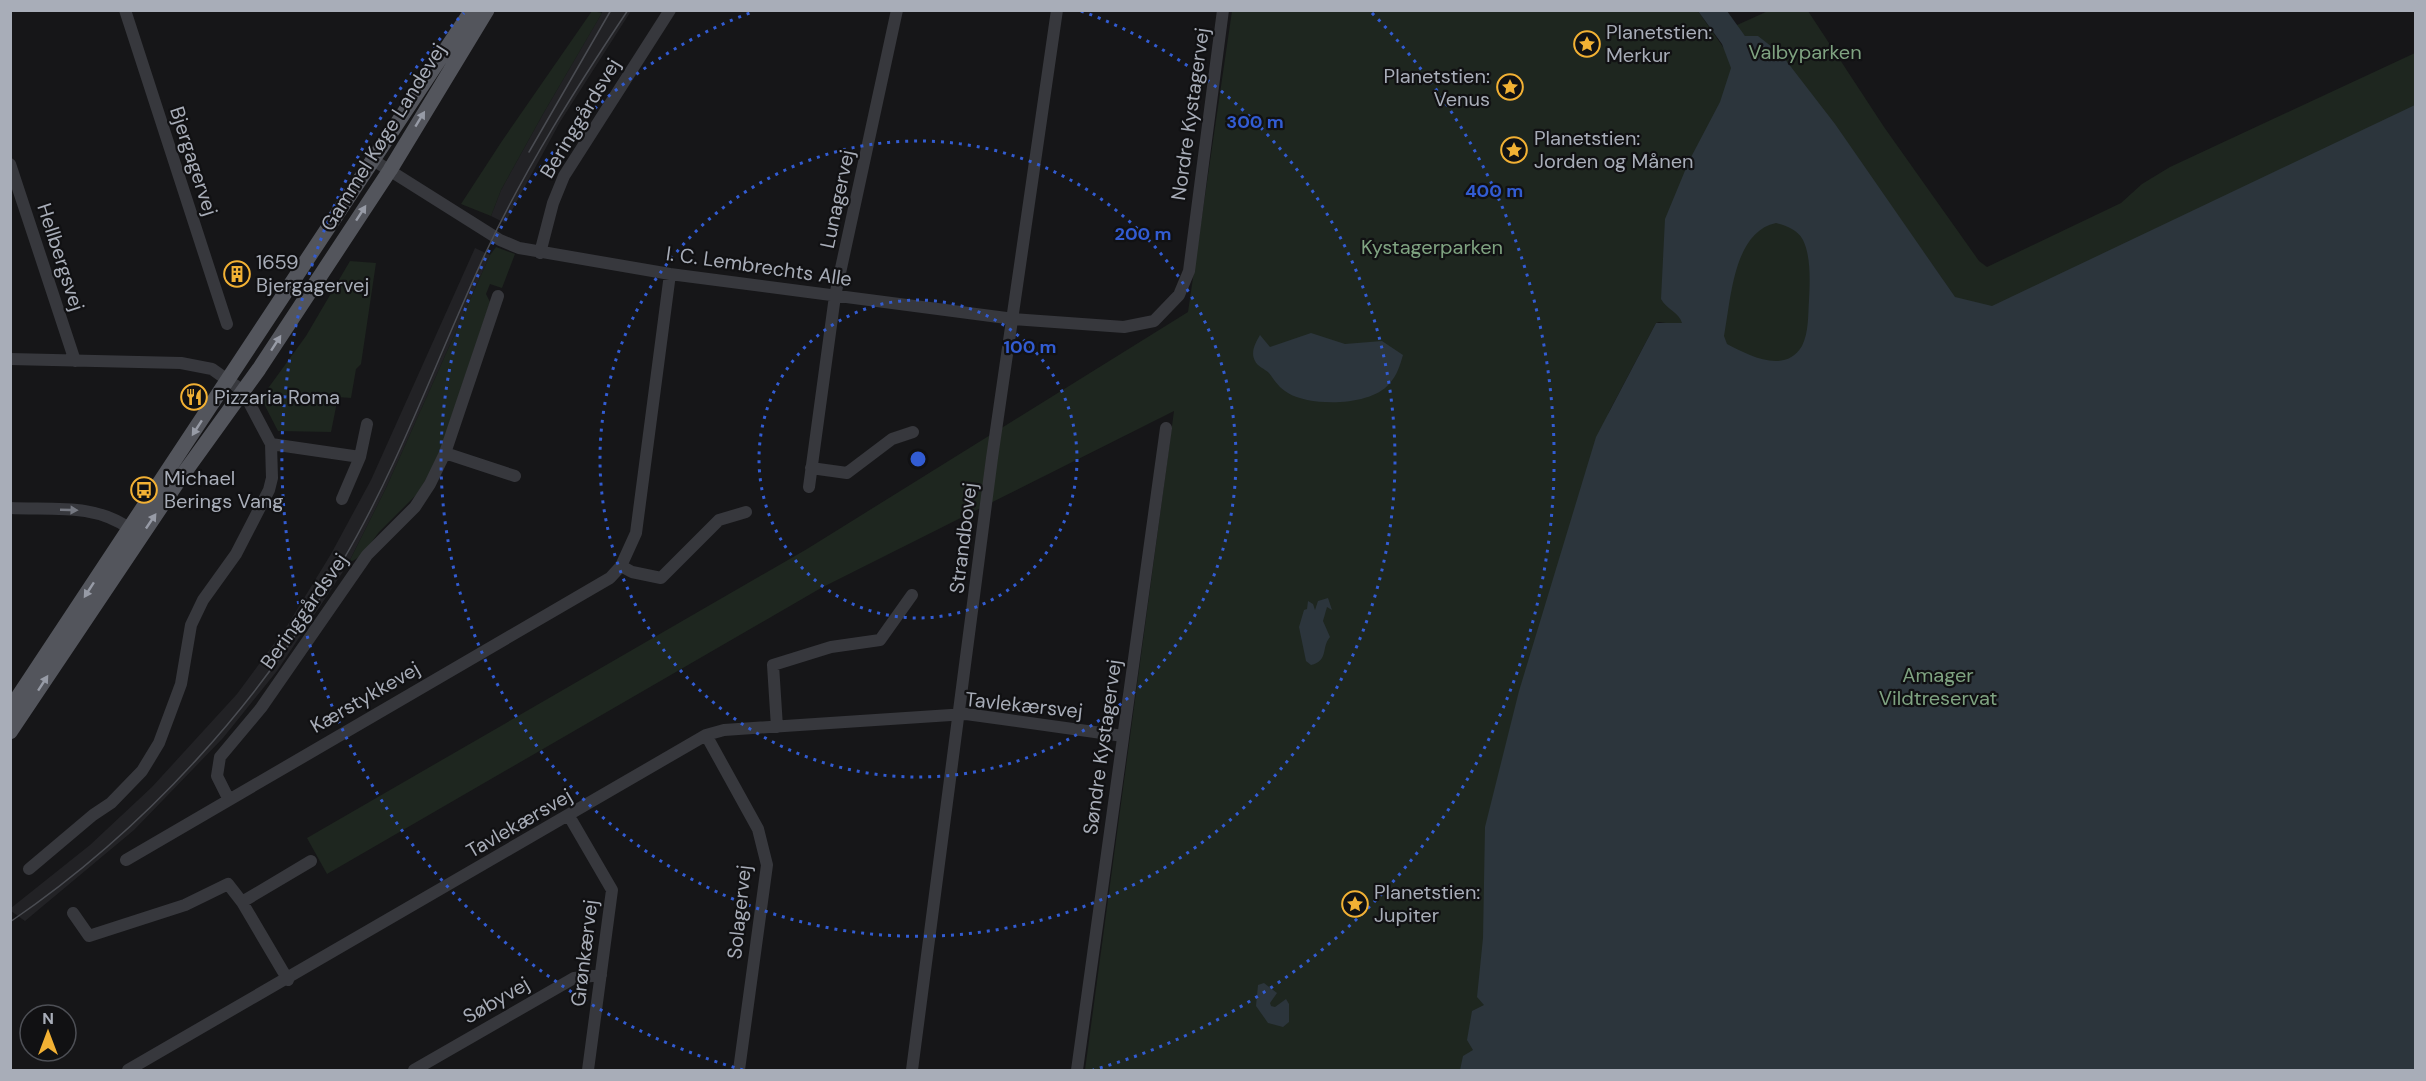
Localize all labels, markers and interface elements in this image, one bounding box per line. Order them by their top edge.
place label: Planetstien: Merkur [1606,19,1712,68]
street label: Nordre Kystagervej [1165,26,1215,202]
place icon: Planetstien: Merkur [1572,29,1602,59]
street label: Gammel Køge Landevej [315,38,451,236]
park label: Valbyparken [1748,39,1862,65]
street label: Beringgårdsvej [534,53,626,183]
place label: Planetstien: Venus [1384,63,1490,112]
place icon: Planetstien: Venus [1495,72,1525,102]
street label: Bjergagervej [164,103,224,219]
one-way arrow [415,110,425,127]
text: 300 m [1226,110,1284,134]
place label: Planetstien: Jorden og Månen [1534,125,1694,174]
place icon: Planetstien: Jorden og Månen [1499,135,1529,165]
street label: Lunagervej [814,147,860,251]
text: 400 m [1465,179,1523,203]
street label: Hellbergsvej [31,200,91,314]
one-way arrow [356,205,367,222]
text: 200 m [1115,222,1171,246]
park label: Kystagerparken [1361,234,1503,260]
street label: I. C. Lembrechts Alle [664,240,854,292]
place label: 1659 Bjergagervej [256,249,369,298]
building icon: 1659 Bjergagervej [222,259,252,289]
one-way arrow [270,335,281,351]
text: 100 m [1003,335,1057,359]
restaurant icon: Pizzaria Roma [179,382,209,412]
place label: Pizzaria Roma [214,384,340,410]
one-way arrow [191,419,203,435]
centre of rings [908,449,928,469]
place label: Michael Berings Vang [164,465,283,514]
bus stop icon: Michael Berings Vang [129,475,159,505]
street label: Strandbovej [943,481,983,595]
one-way arrow [59,505,78,515]
one-way arrow [145,513,156,529]
street label: Beringgårdsvej [254,548,354,674]
one-way arrow [84,582,95,599]
street label: Kærstykkevej [306,655,424,739]
street label: Søndre Kystagervej [1077,658,1127,836]
park label: Amager Vildtreservat [1879,662,1997,711]
one-way arrow [37,676,49,692]
street label: Tavlekærsvej [964,686,1084,724]
street label: Tavlekærsvej [461,782,577,864]
street label: Solagervej [721,864,757,960]
place label: Planetstien: Jupiter [1374,879,1480,928]
place icon: Planetstien: Jupiter [1340,889,1370,919]
street label: Grønkærvej [565,898,603,1008]
street label: Søbyvej [458,971,534,1029]
north arrow [18,1003,78,1063]
text: N [42,1008,54,1029]

